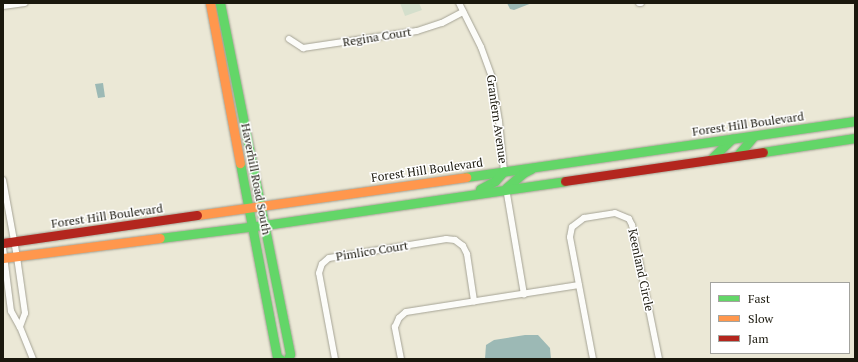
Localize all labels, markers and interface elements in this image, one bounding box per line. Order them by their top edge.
street label: Regina Court [342,24,412,50]
street label: Granfern Avenue [484,73,510,165]
street label: Forest Hill Boulevard [691,109,805,139]
street label: Haverhill Road South [238,122,274,236]
street label: Forest Hill Boulevard [370,155,484,185]
street label: Forest Hill Boulevard [50,201,164,231]
street label: Keenland Circle [625,227,657,313]
street label: Pimlico Court [335,238,409,264]
legend [710,282,850,354]
text: Fast [748,291,770,306]
text: Slow [748,311,773,326]
text: Jam [748,331,769,346]

